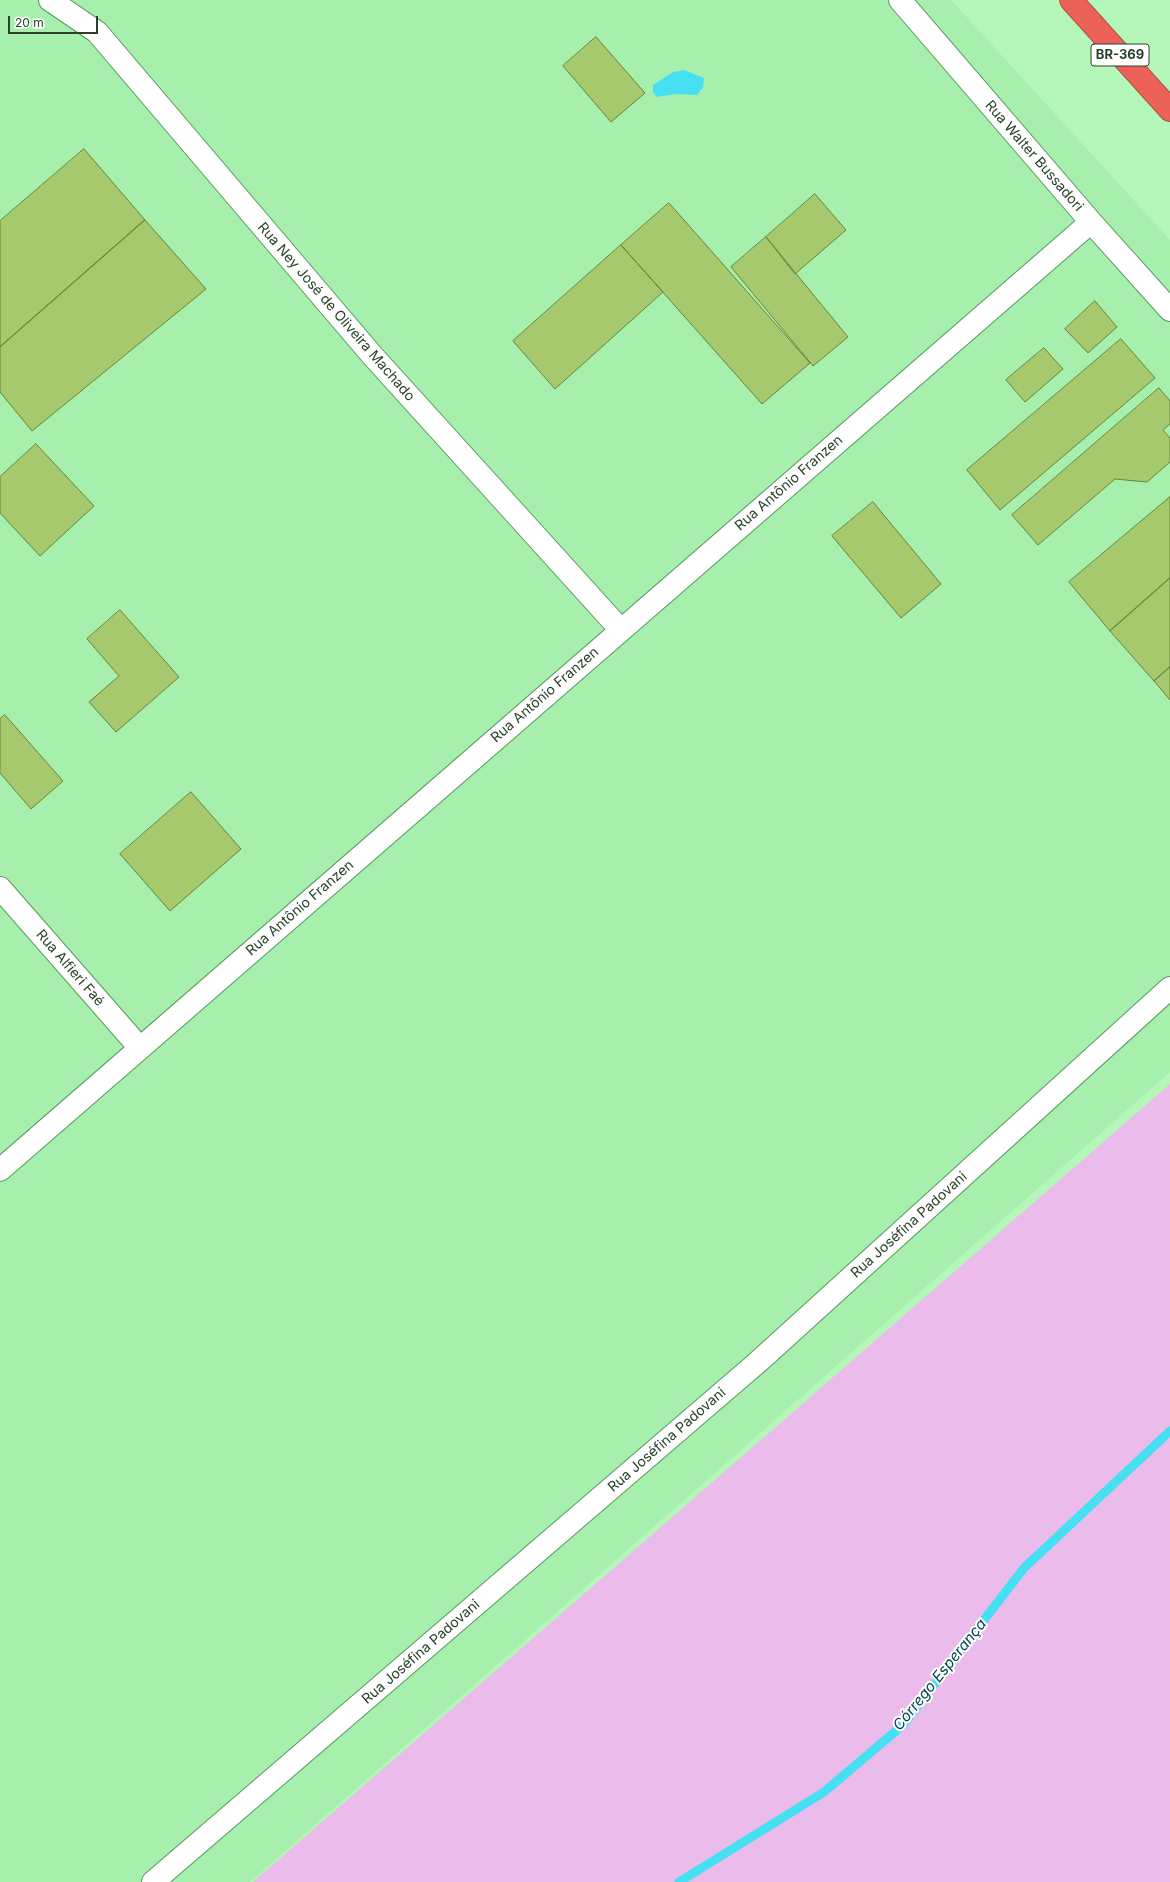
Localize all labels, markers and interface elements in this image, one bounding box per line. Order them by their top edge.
scale bar [10,8,100,34]
text: 20 m [15,15,44,30]
road number: BR-369 [1091,44,1149,66]
street label: Rua Walter Bussadori [981,97,1087,215]
street label: Rua Ney José de Oliveira Machado [254,219,418,405]
street label: Rua Antônio Franzen [732,432,846,534]
street label: Rua Antônio Franzen [488,644,602,746]
street label: Rua Antônio Franzen [243,857,357,959]
street label: Rua Alfieri Faé [32,926,108,1010]
street label: Rua Joséfina Padovani [847,1168,971,1282]
street label: Rua Joséfina Padovani [605,1384,729,1496]
street label: Rua Joséfina Padovani [359,1596,483,1708]
water label: Córrego Esperança [889,1616,991,1734]

